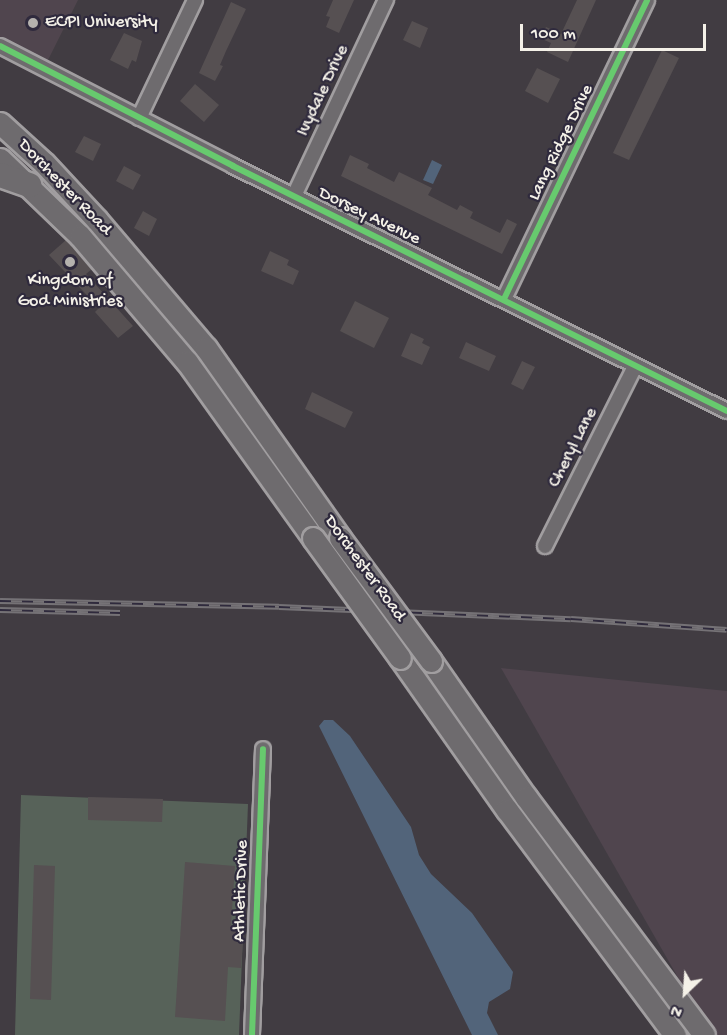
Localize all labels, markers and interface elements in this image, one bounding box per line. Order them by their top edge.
place label: ECPI University [45,12,158,34]
scale bar [523,12,709,50]
marker: ECPI University [26,16,40,30]
text: 100 m [531,24,576,45]
street label: Ivydale Drive [293,42,355,140]
street label: Lang Ridge Drive [525,81,599,205]
street label: Dorchester Road [13,135,115,241]
street label: Dorsey Avenue [315,183,423,251]
marker: Kingdom of God Ministries [63,255,77,269]
place label: Kingdom of God Ministries [18,271,122,314]
street label: Cheryl Lane [545,405,603,491]
street label: Dorchester Road [318,512,410,626]
street label: Athletic Drive [229,840,255,942]
north arrow [655,963,715,1023]
text: N [668,999,686,1021]

